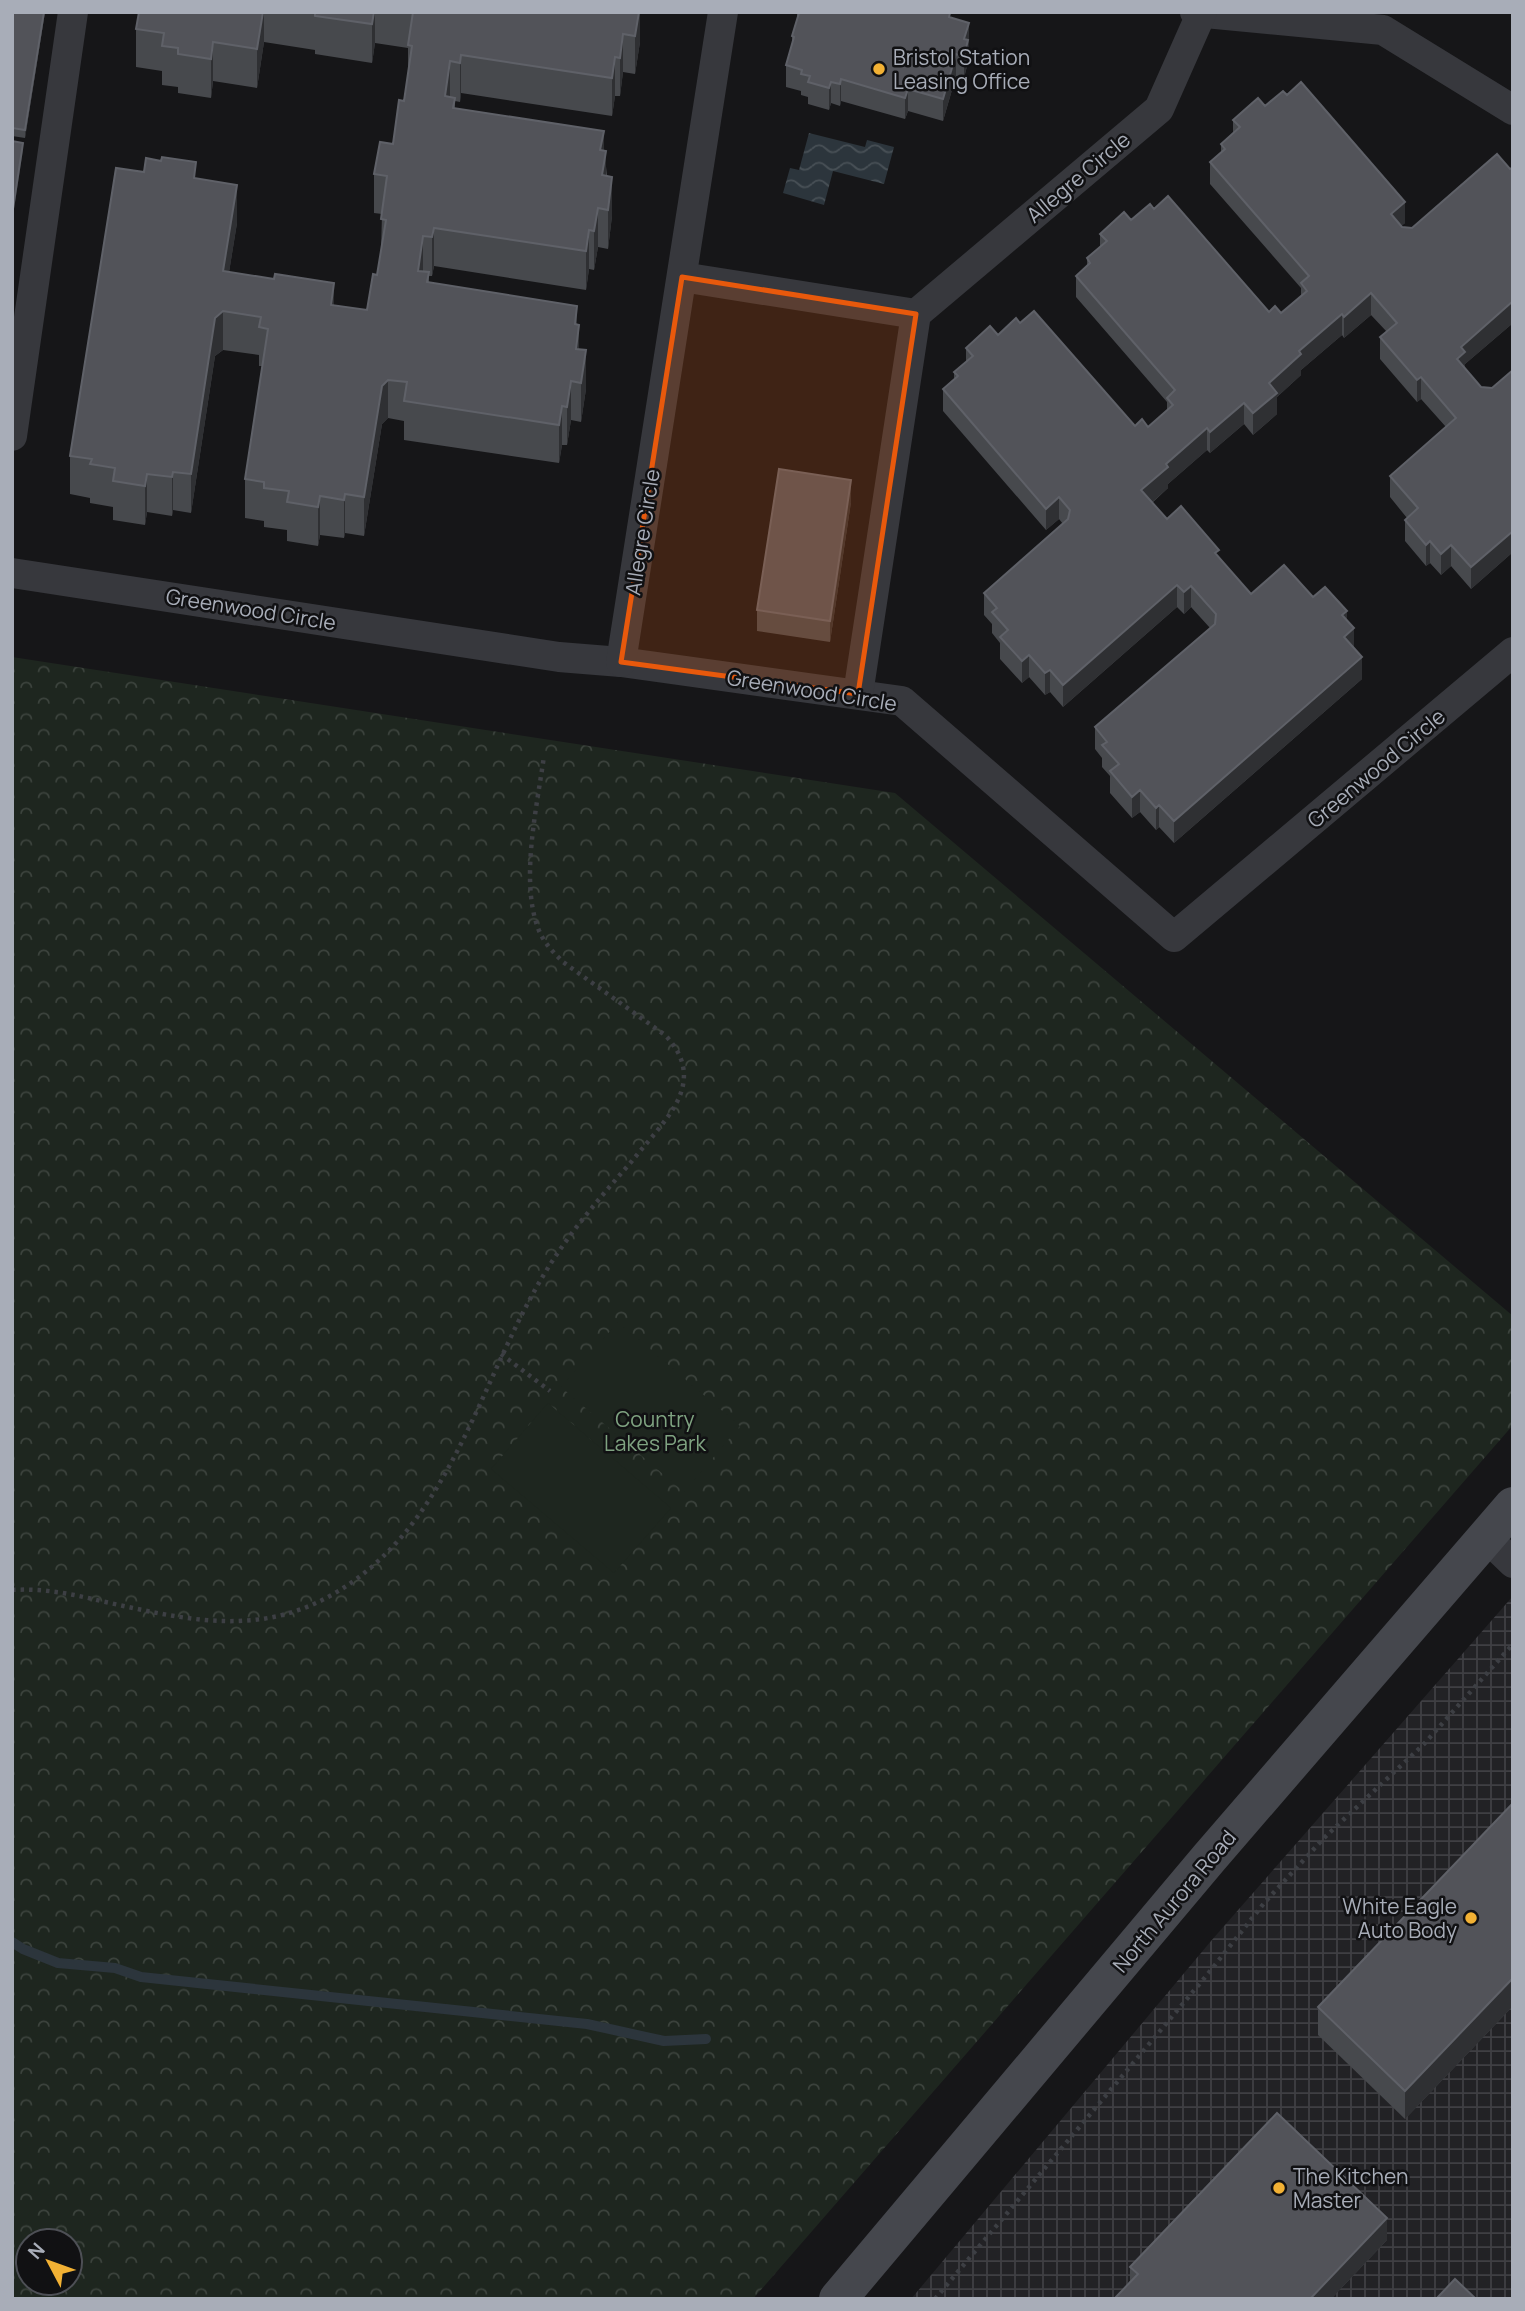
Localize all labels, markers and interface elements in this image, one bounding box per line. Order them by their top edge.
place label: Bristol Station Leasing Office [893,43,1030,95]
marker: Bristol Station Leasing Office [871,61,887,77]
street label: Allegre Circle [1020,125,1136,229]
street label: Allegre Circle [618,467,666,597]
street label: Greenwood Circle [164,582,338,636]
street label: Greenwood Circle [725,663,899,717]
street label: Greenwood Circle [1301,702,1451,834]
park label: Country Lakes Park [604,1405,707,1457]
street label: North Aurora Road [1106,1824,1242,1978]
place label: White Eagle Auto Body [1342,1892,1457,1944]
marker: White Eagle Auto Body [1463,1910,1479,1926]
place label: The Kitchen Master [1293,2162,1408,2214]
marker: The Kitchen Master [1271,2180,1287,2196]
north arrow [14,2227,84,2297]
text: N [22,2237,50,2265]

